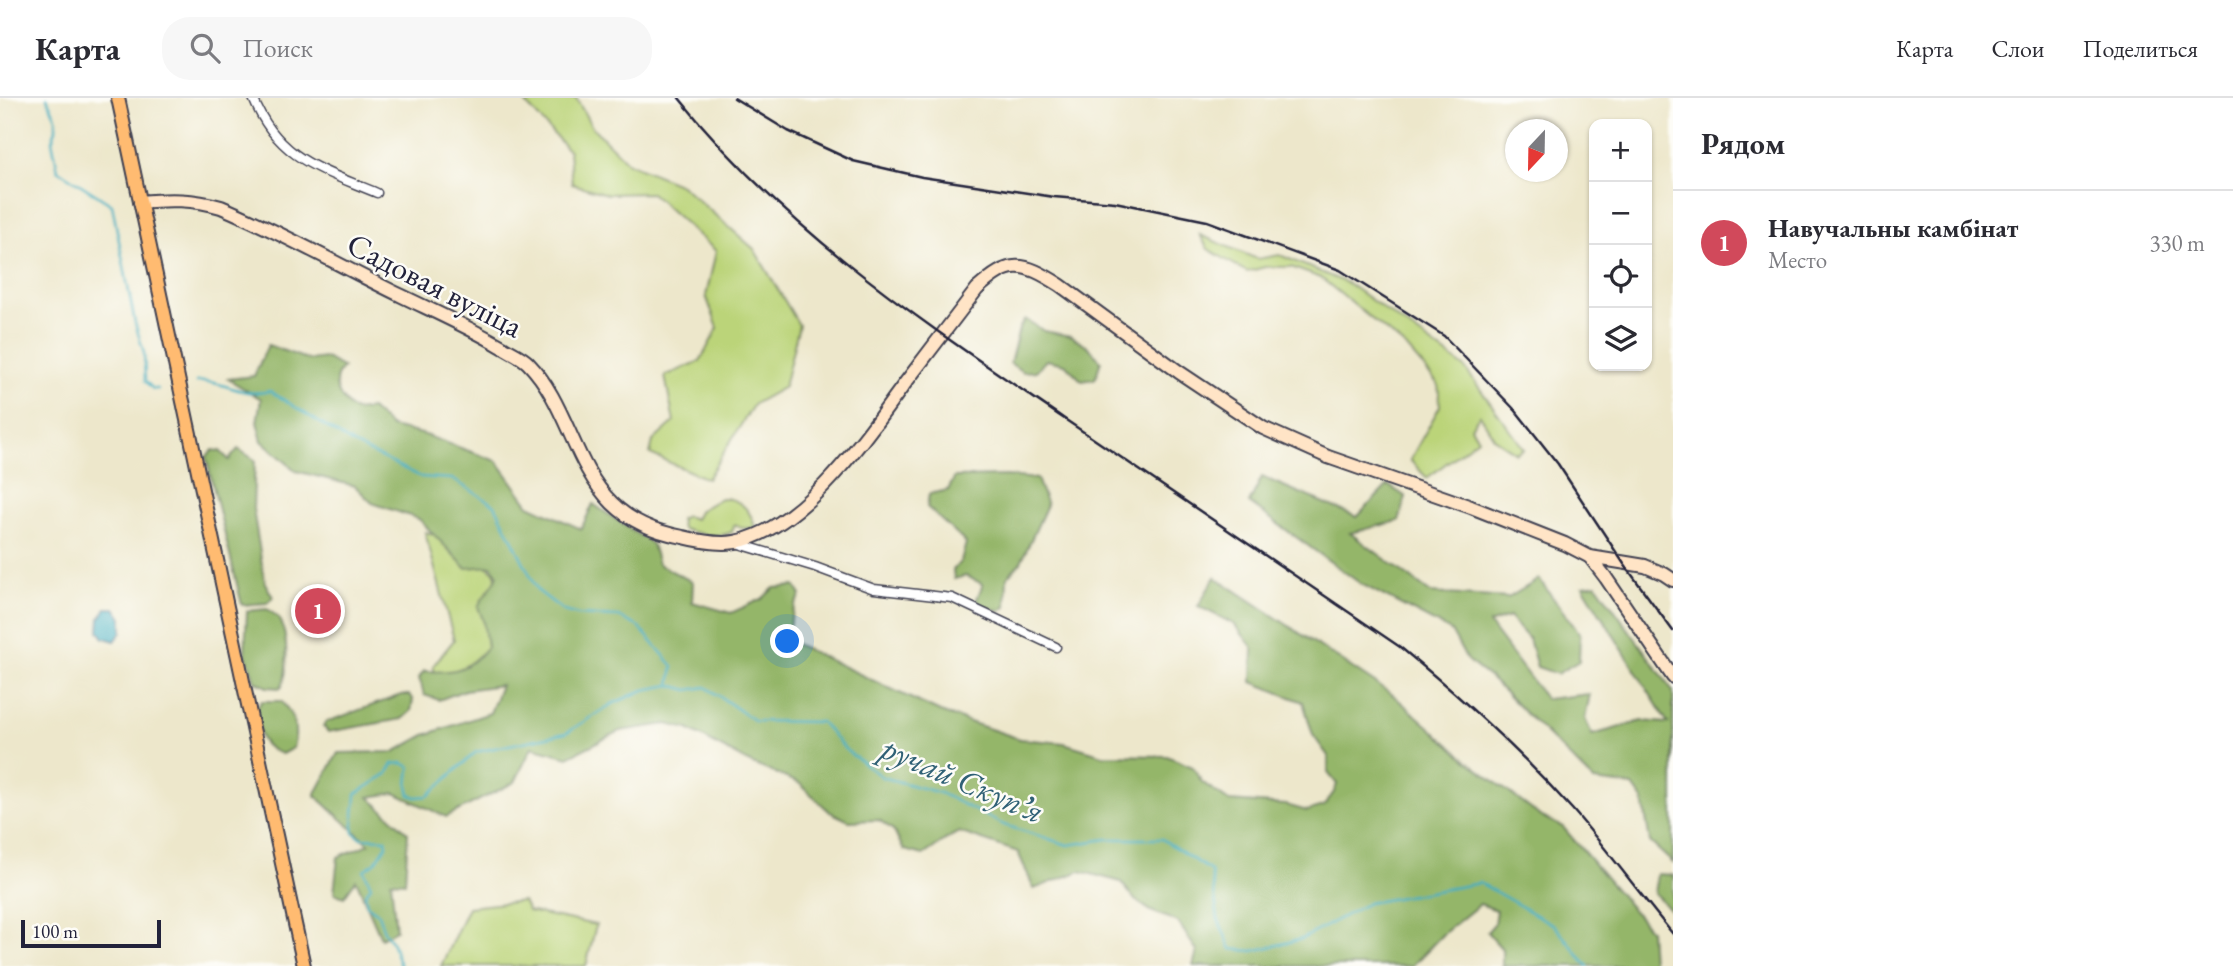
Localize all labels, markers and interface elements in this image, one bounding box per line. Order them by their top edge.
search box [162,17,652,80]
text: Карта [35,27,120,70]
icon: search [186,29,224,67]
text: Поиск [242,31,313,65]
text: Карта [1896,33,1953,64]
text: Слои [1991,33,2045,64]
text: Поделиться [2083,33,2198,64]
north arrow [1505,119,1568,182]
map controls [1589,119,1652,371]
button: + [1589,119,1652,182]
text: Рядом [1701,124,1785,163]
button: − [1589,182,1652,245]
text: Навучальны камбінат [1768,211,2018,245]
street label: Садовая вуліца [340,223,530,347]
text: 1 [1718,228,1730,258]
text: 330 m [2149,228,2205,258]
button: locate [1589,245,1652,308]
text: Место [1768,245,1827,275]
button: layers [1589,308,1652,371]
pin: 1 [295,585,341,637]
your location [770,624,804,658]
water label: ручай Скупʼя [871,724,1050,833]
scale bar [21,917,161,949]
text: 100 m [32,919,78,944]

